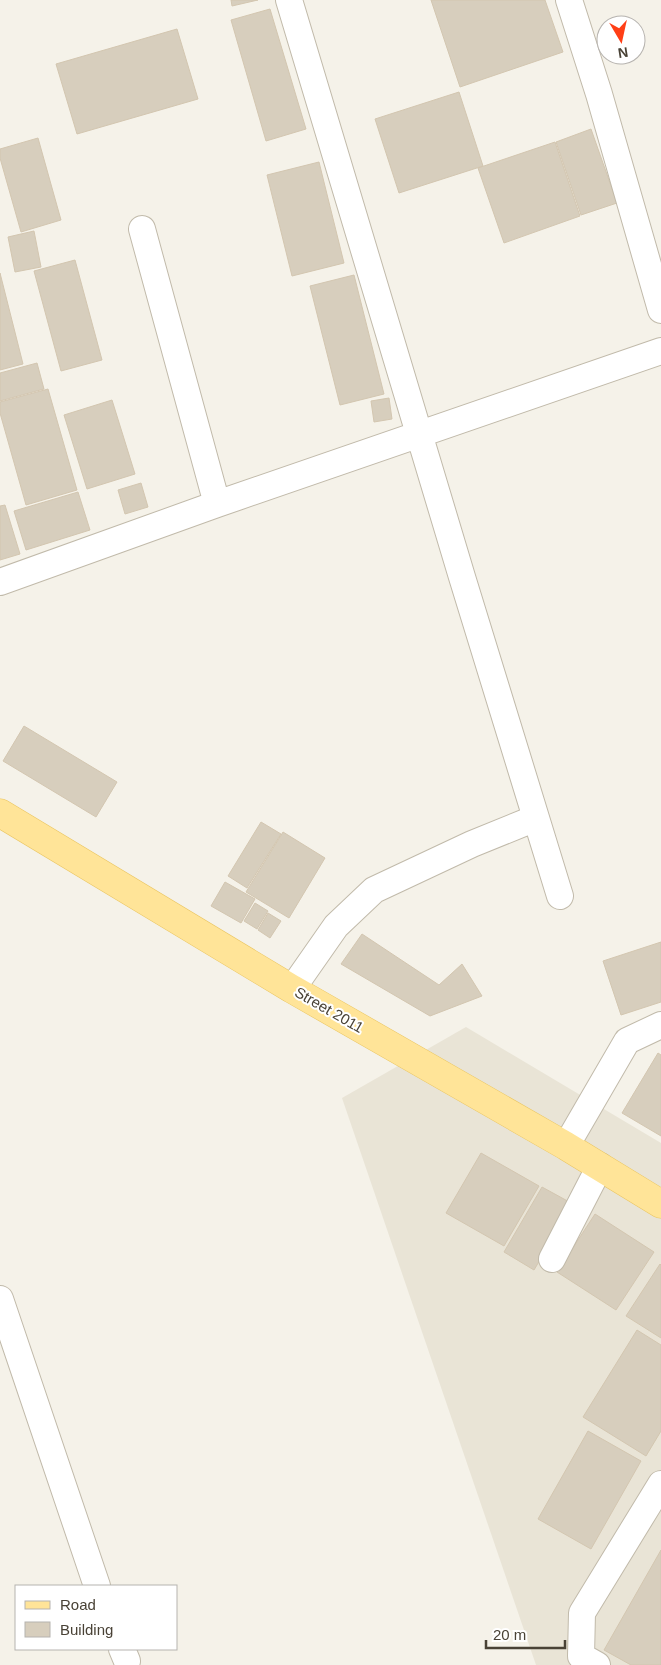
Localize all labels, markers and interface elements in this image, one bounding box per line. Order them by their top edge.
north arrow [596,15,646,65]
text: N [617,44,629,62]
street label: Street 2011 [292,983,367,1036]
legend [15,1585,178,1650]
text: Road [60,1596,96,1613]
scale bar [486,1618,565,1650]
text: Building [60,1621,113,1638]
text: 20 m [493,1626,526,1643]

